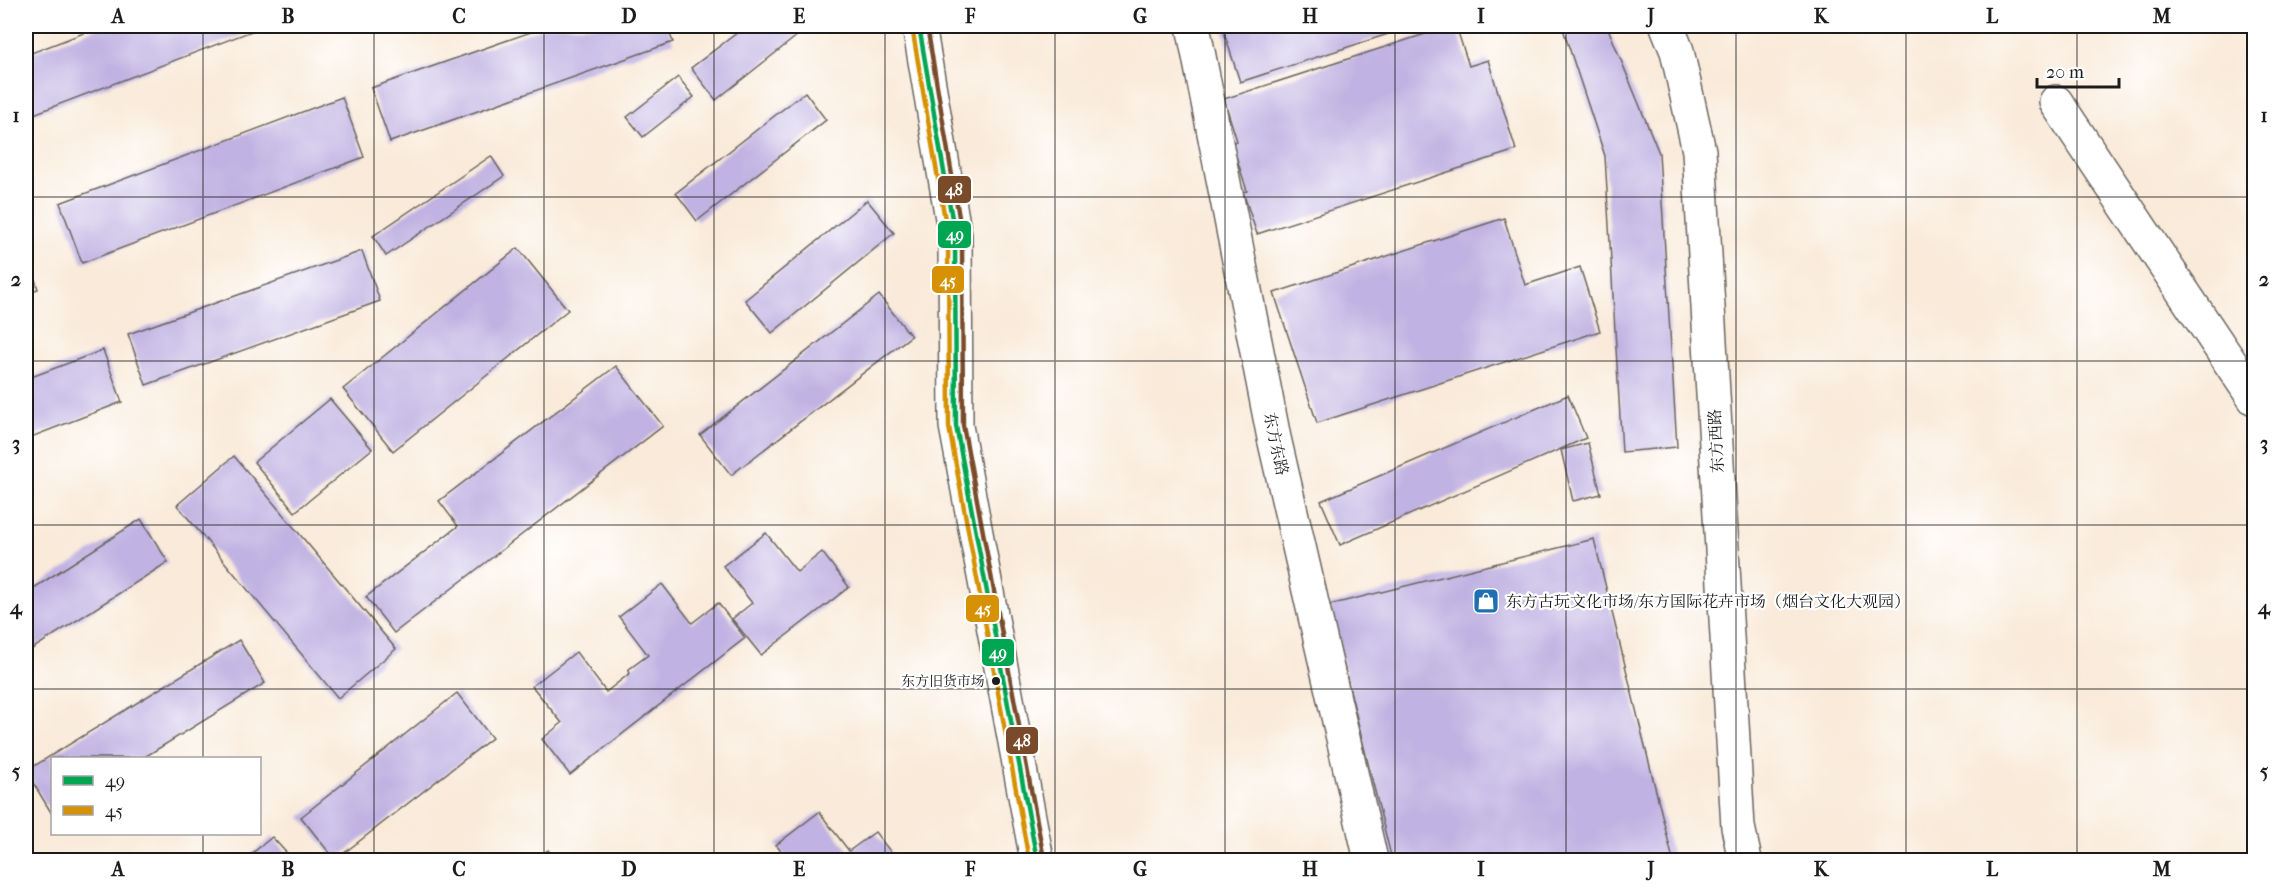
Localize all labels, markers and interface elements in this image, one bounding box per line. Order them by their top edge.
text: A [110,5,126,28]
text: B [281,5,295,28]
text: C [452,5,466,28]
text: D [621,5,637,28]
text: E [793,5,805,28]
text: F [964,5,976,28]
text: G [1133,5,1147,28]
text: H [1302,5,1318,28]
text: I [1477,5,1485,28]
text: J [1645,5,1655,28]
text: K [1814,5,1830,28]
text: L [1986,5,1999,28]
text: M [2152,5,2172,28]
scale bar [2037,51,2120,89]
text: 20 m [2046,62,2084,83]
text: 1 [12,104,20,127]
text: 1 [2260,104,2268,127]
line badge: 48 [937,175,972,204]
text: 48 [944,180,963,200]
line badge: 49 [937,220,972,249]
text: 49 [945,225,964,245]
line badge: 45 [931,265,965,294]
text: 2 [11,268,21,291]
text: 2 [2259,268,2269,291]
text: 45 [939,271,956,291]
street label: 东方西路 [1705,409,1727,473]
street label: 东方东路 [1260,411,1292,477]
text: 3 [12,432,20,455]
text: 3 [2260,432,2268,455]
shop icon: 东方古玩文化市场/东方国际花卉市场（烟台文化大观园） [1471,586,1501,616]
place label: 东方古玩文化市场/东方国际花卉市场（烟台文化大观园） [1506,592,1910,611]
line badge: 45 [965,594,1000,623]
text: 4 [9,596,23,620]
text: 4 [2257,596,2271,620]
text: 45 [974,599,991,619]
line badge: 49 [981,638,1015,667]
text: 49 [988,643,1007,663]
place label: 东方旧货市场 [901,673,985,690]
marker: 东方旧货市场 [990,675,1002,687]
line badge: 48 [1005,726,1039,755]
text: 48 [1012,731,1031,751]
legend [51,757,261,835]
text: 5 [12,760,21,783]
text: 5 [2260,760,2269,783]
text: 49 [105,771,125,792]
text: 45 [105,801,123,822]
text: A [110,858,126,881]
text: B [281,858,295,881]
text: C [452,858,466,881]
text: D [621,858,637,881]
text: E [793,858,805,881]
text: F [964,858,976,881]
text: G [1133,858,1147,881]
text: H [1302,858,1318,881]
text: I [1477,858,1485,881]
text: J [1645,858,1655,881]
text: K [1814,858,1830,881]
text: L [1986,858,1999,881]
text: M [2152,858,2172,881]

